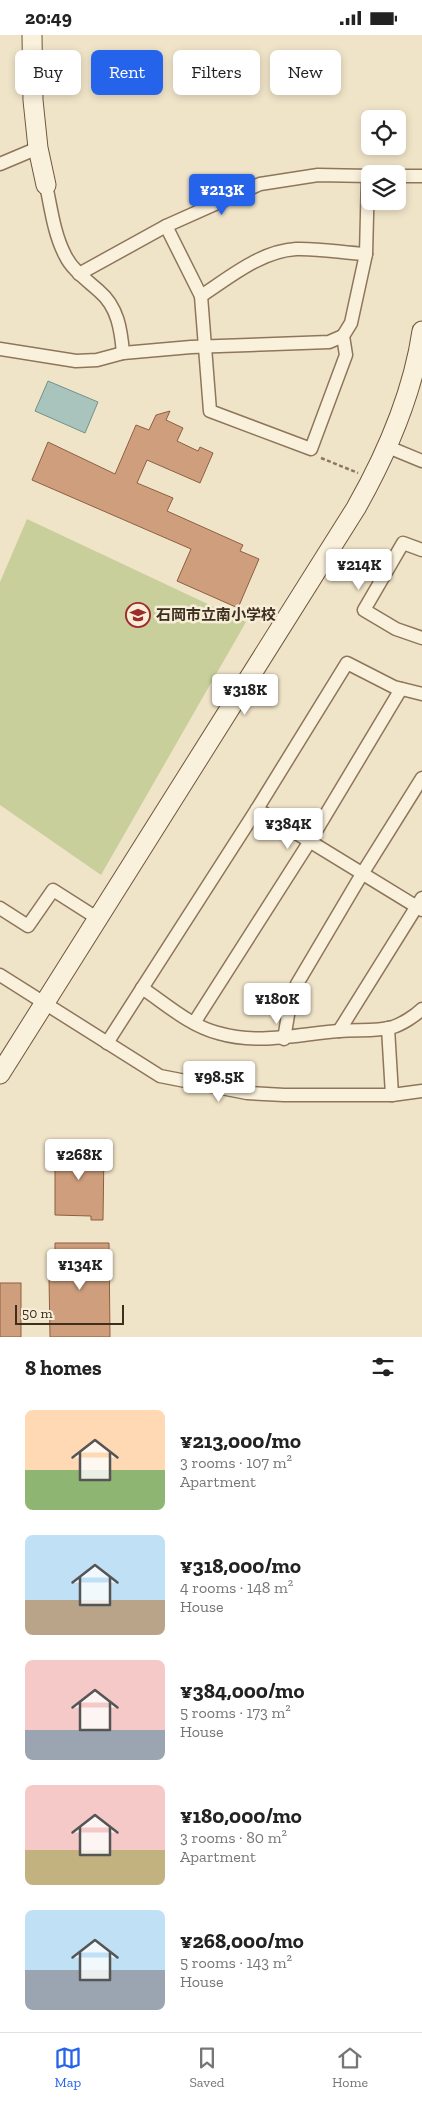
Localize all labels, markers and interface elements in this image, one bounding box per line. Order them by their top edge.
text: 20:49 [25,6,72,29]
chip: Buy [15,50,81,95]
chip: Rent [91,50,163,95]
chip: Filters [173,50,260,95]
chip: New [270,50,341,95]
map controls [361,110,406,210]
button: locate [361,110,406,155]
button: layers [361,165,406,210]
pin: ¥213K [187,173,257,216]
text: ¥213K [200,180,244,199]
pin: ¥214K [324,549,394,591]
text: ¥214K [337,555,381,574]
school or university icon: 石岡市立南小学校 [125,602,151,628]
place label: 石岡市立南小学校 [156,606,276,624]
pin: ¥318K [210,673,280,716]
text: ¥318K [223,680,267,699]
pin: ¥384K [253,807,323,850]
text: ¥384K [265,814,311,833]
pin: ¥180K [242,983,312,1025]
text: ¥180K [255,989,299,1008]
pin: ¥98.5K [178,1061,260,1103]
text: ¥98.5K [194,1067,244,1086]
pin: ¥268K [44,1139,114,1181]
text: ¥268K [56,1145,102,1164]
pin: ¥134K [45,1249,115,1291]
text: ¥134K [58,1255,102,1274]
scale bar [15,1302,124,1325]
text: 50 m [22,1305,53,1322]
icon: filters [369,1353,397,1381]
text: 8 homes [25,1355,102,1380]
text: ¥213,000/mo [180,1428,301,1453]
icon: home [65,1430,125,1490]
text: 3 rooms · 107 m² [180,1453,292,1472]
text: Apartment [180,1472,256,1491]
text: ¥318,000/mo [180,1553,301,1578]
icon: home [65,1555,125,1615]
text: 4 rooms · 148 m² [180,1578,293,1597]
text: House [180,1597,223,1616]
text: ¥384,000/mo [180,1678,304,1703]
icon: home [65,1680,125,1740]
text: 5 rooms · 173 m² [180,1703,291,1722]
text: House [180,1722,223,1741]
text: ¥180,000/mo [180,1803,302,1828]
icon: home [65,1805,125,1865]
text: 3 rooms · 80 m² [180,1828,287,1847]
text: Apartment [180,1847,256,1866]
text: ¥268,000/mo [180,1928,304,1953]
icon: home [65,1930,125,1990]
text: 5 rooms · 143 m² [180,1953,292,1972]
text: House [180,1972,223,1991]
tab: Map [54,2044,82,2091]
tab: Saved [189,2044,224,2091]
tab: Home [332,2044,368,2091]

